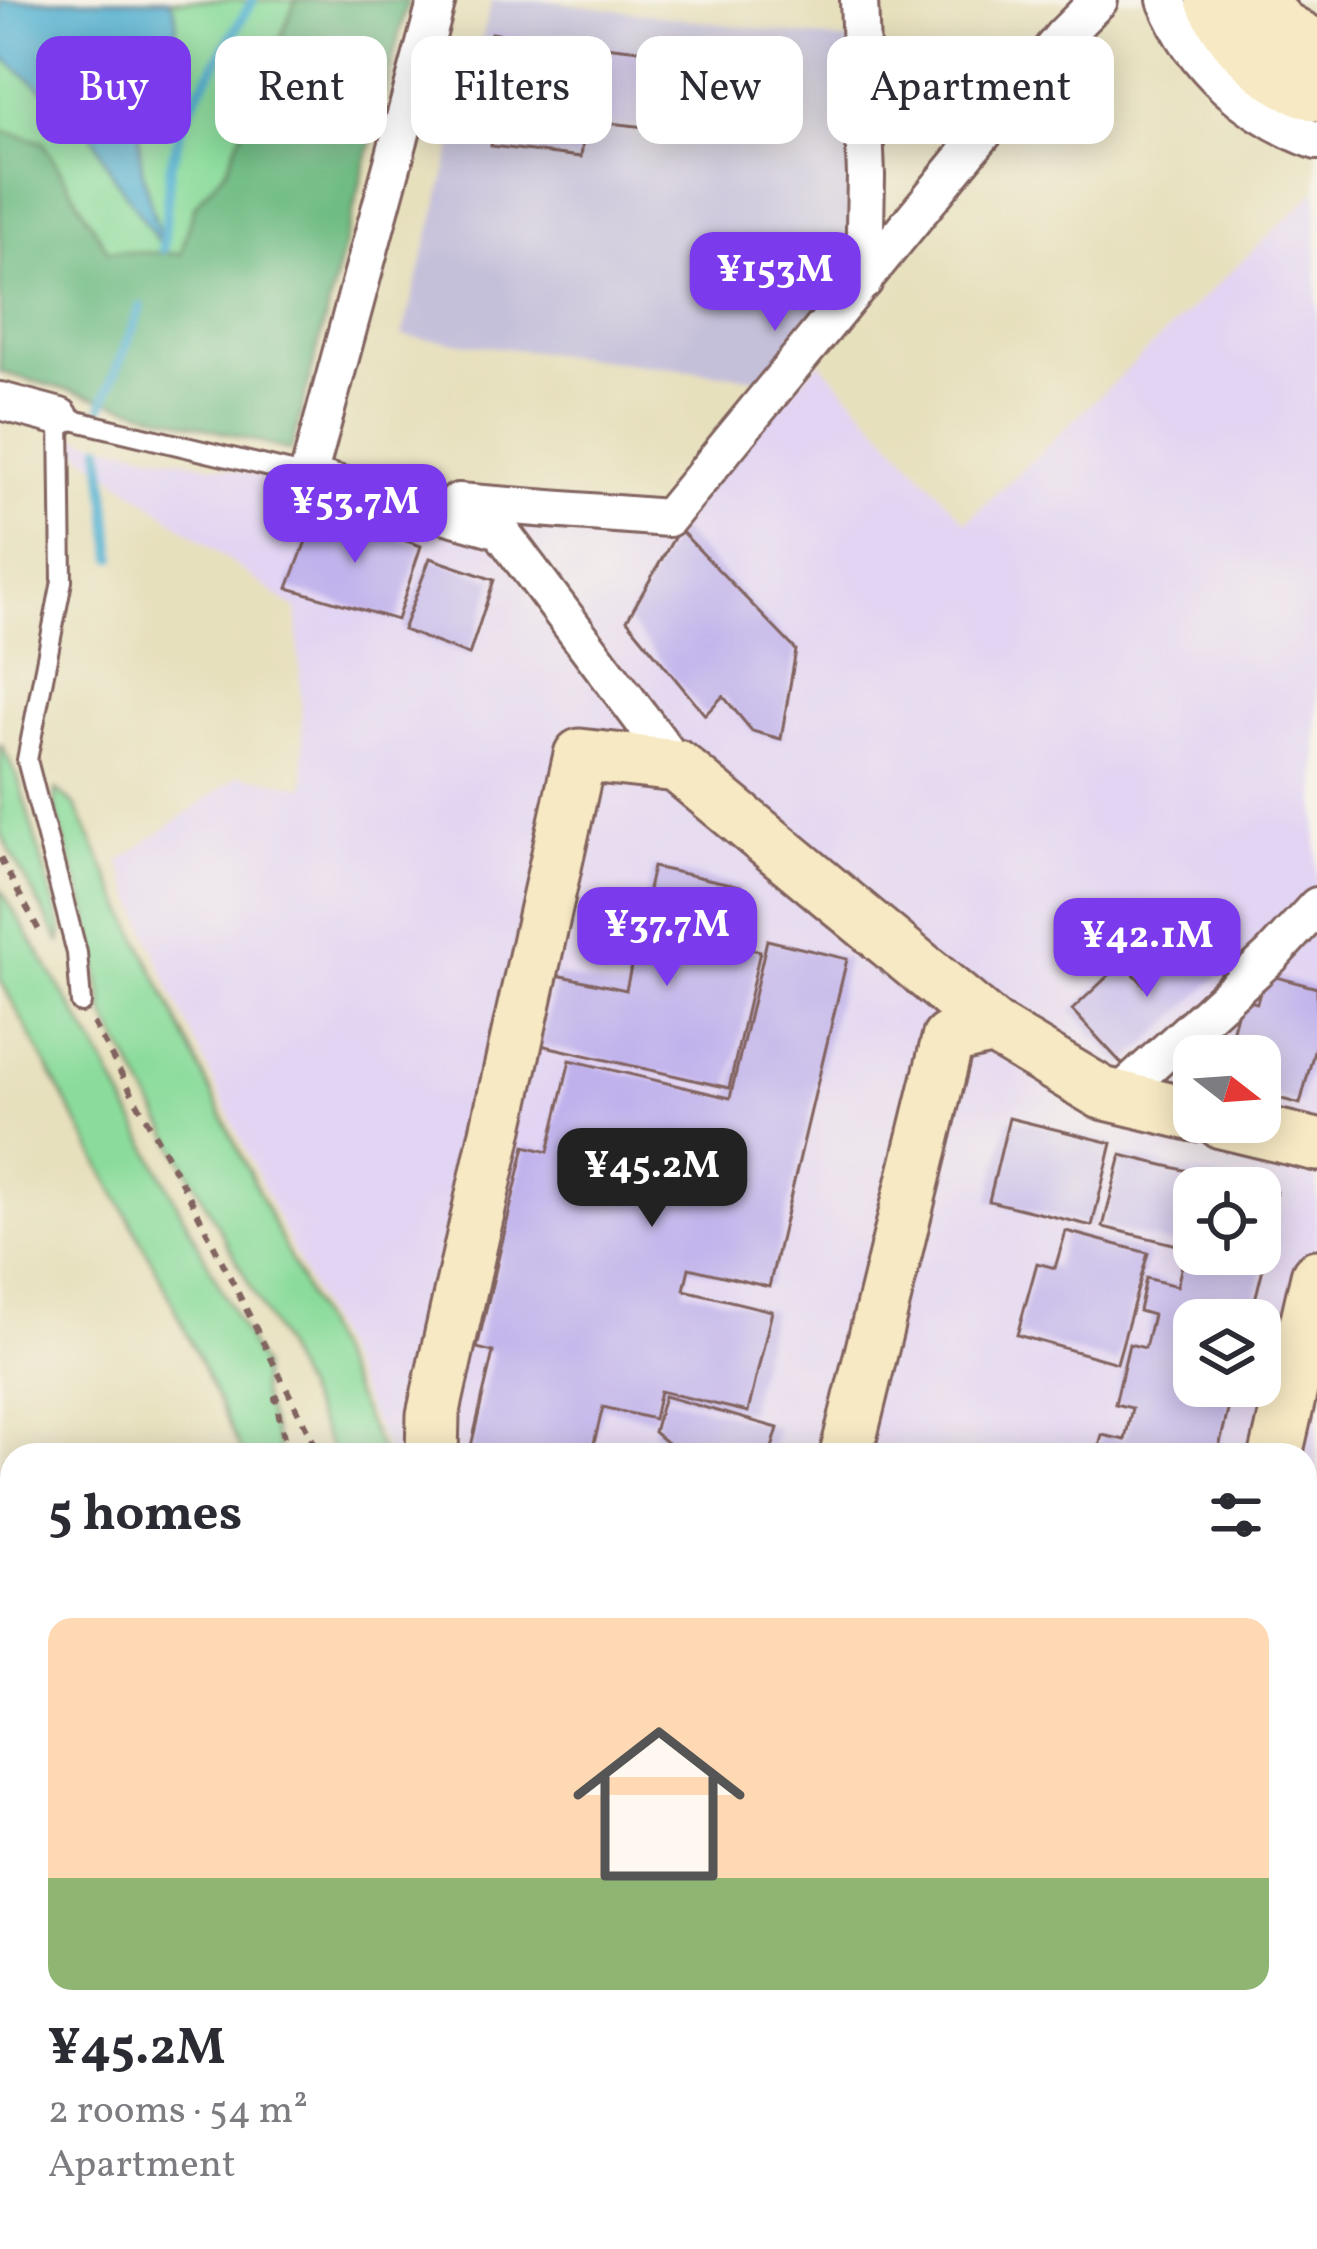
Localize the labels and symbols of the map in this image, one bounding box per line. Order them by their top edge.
pin: ¥153M [691,232,859,334]
pin: ¥53.7M [257,464,453,566]
pin: ¥37.7M [569,887,765,989]
pin: ¥42.1M [1049,898,1245,1000]
north arrow [1173,1035,1281,1143]
pin: ¥45.2M [554,1128,750,1230]

